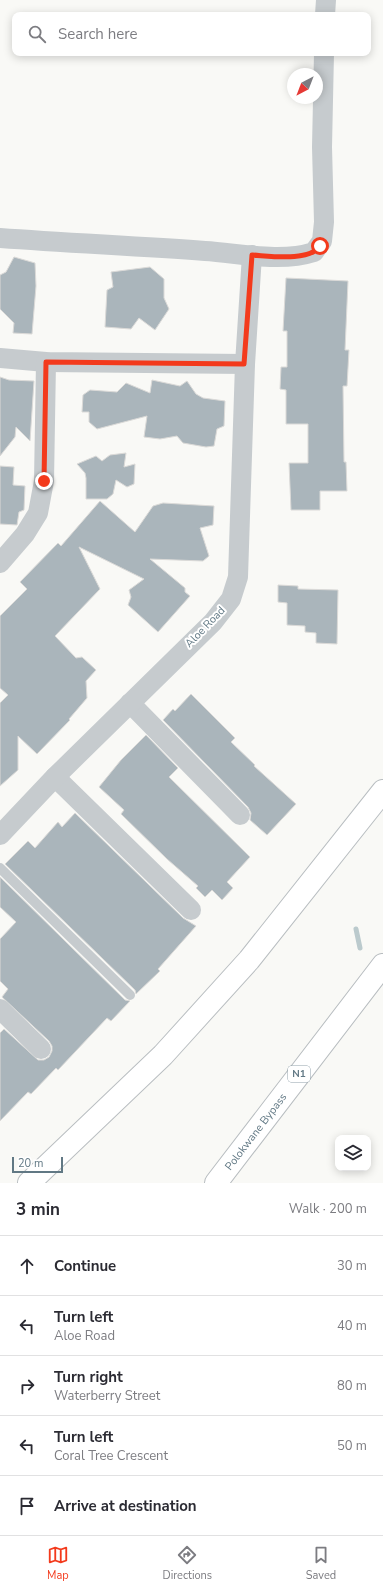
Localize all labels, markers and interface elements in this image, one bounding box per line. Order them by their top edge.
search box [12,12,371,56]
icon: search [26,23,48,45]
text: Search here [58,24,138,44]
north arrow [287,68,323,104]
route start [311,237,329,255]
route end [35,472,53,490]
street label: Aloe Road [182,603,228,651]
road number: N1 [288,1066,310,1082]
street label: Polokwane Bypass [221,1090,290,1173]
map controls [335,1135,371,1171]
button: layers [335,1135,371,1171]
scale bar [12,1155,63,1174]
text: 20 m [18,1156,43,1171]
text: 3 min [16,1198,60,1221]
text: Walk · 200 m [289,1200,367,1218]
icon: ahead [16,1255,38,1277]
text: Continue [54,1256,116,1276]
text: 30 m [337,1257,367,1275]
text: Turn left [54,1307,113,1327]
icon: left [16,1315,38,1337]
text: 40 m [337,1317,367,1335]
text: Aloe Road [54,1327,115,1345]
text: Turn right [54,1367,123,1387]
icon: right [16,1375,38,1397]
text: 80 m [337,1377,367,1395]
text: Waterberry Street [54,1387,160,1405]
text: Turn left [54,1427,113,1447]
icon: left [16,1435,38,1457]
text: 50 m [337,1437,367,1455]
text: Coral Tree Crescent [54,1447,168,1465]
icon: arrive [16,1495,38,1517]
text: Arrive at destination [54,1496,197,1516]
tab: Map [47,1544,69,1583]
tab: Directions [163,1544,212,1583]
tab: Saved [306,1544,336,1583]

